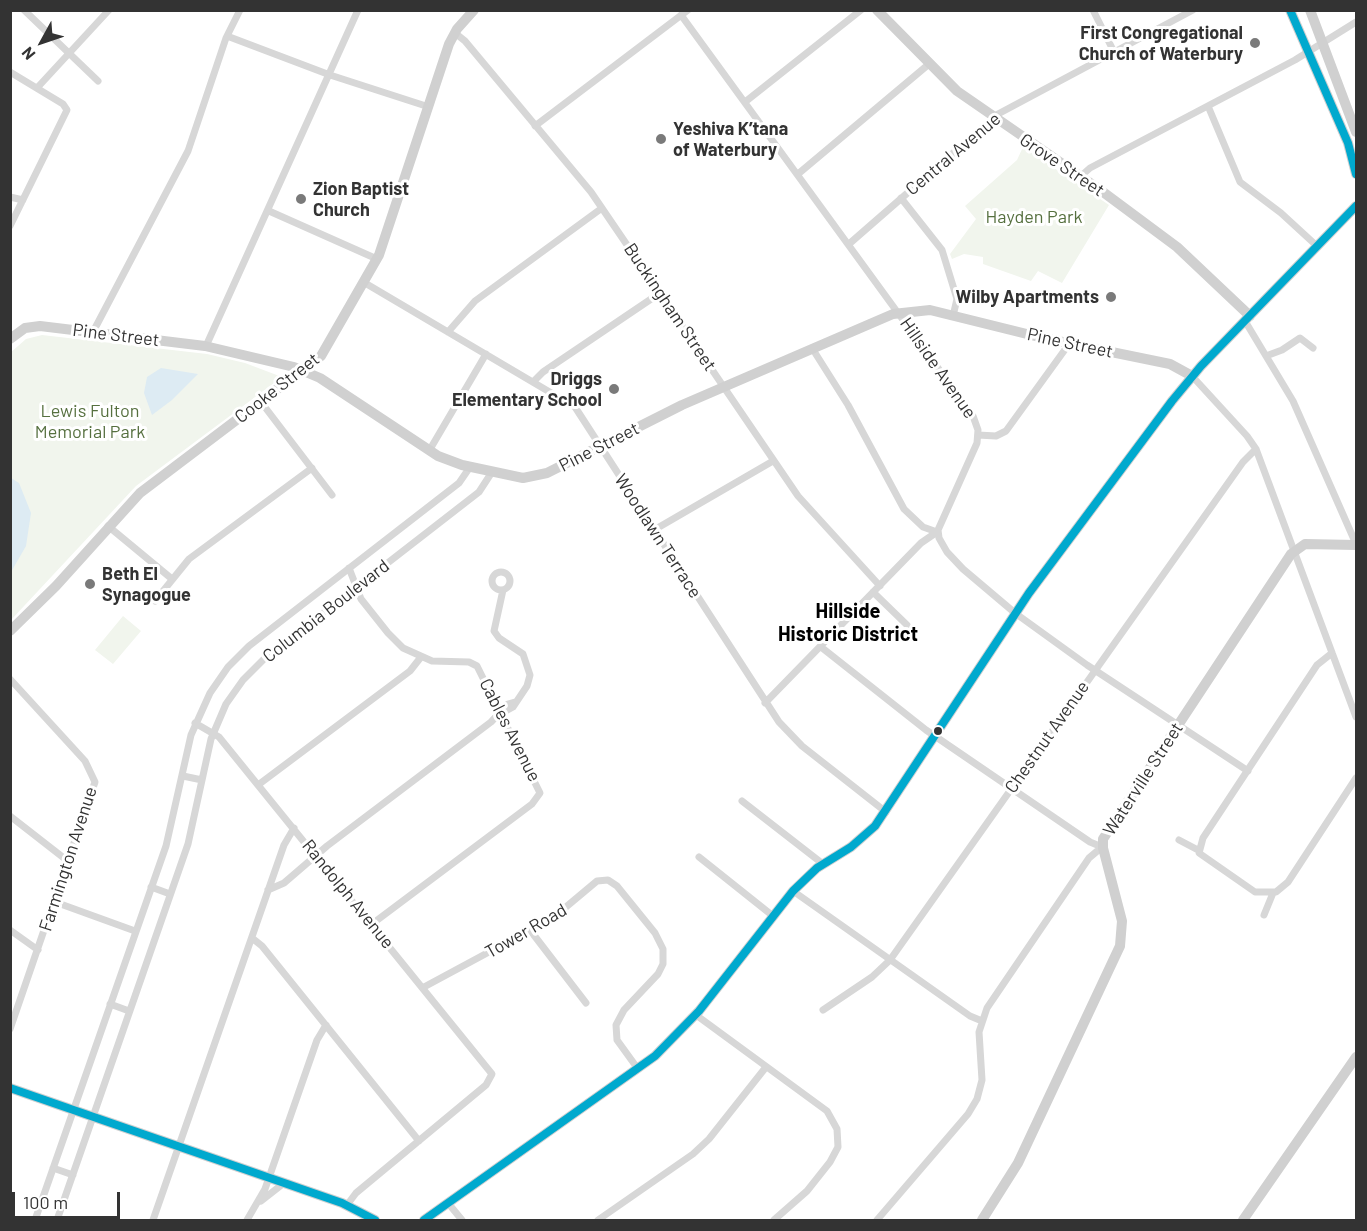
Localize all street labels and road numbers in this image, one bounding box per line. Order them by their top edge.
street label: Central Avenue [901,108,1005,200]
street label: Grove Street [1016,129,1108,201]
street label: Buckingham Street [619,239,721,375]
street label: Hillside Avenue [895,313,981,423]
street label: Pine Street [71,319,161,351]
street label: Pine Street [1025,323,1115,363]
street label: Cooke Street [230,348,324,428]
street label: Pine Street [555,418,643,476]
street label: Woodlawn Terrace [610,470,706,602]
street label: Columbia Boulevard [258,555,394,667]
street label: Cables Avenue [475,675,545,785]
street label: Chestnut Avenue [1000,677,1094,797]
street label: Waterville Street [1098,718,1188,840]
street label: Farmington Avenue [34,784,102,934]
street label: Randolph Avenue [297,835,399,953]
street label: Tower Road [481,899,571,963]

